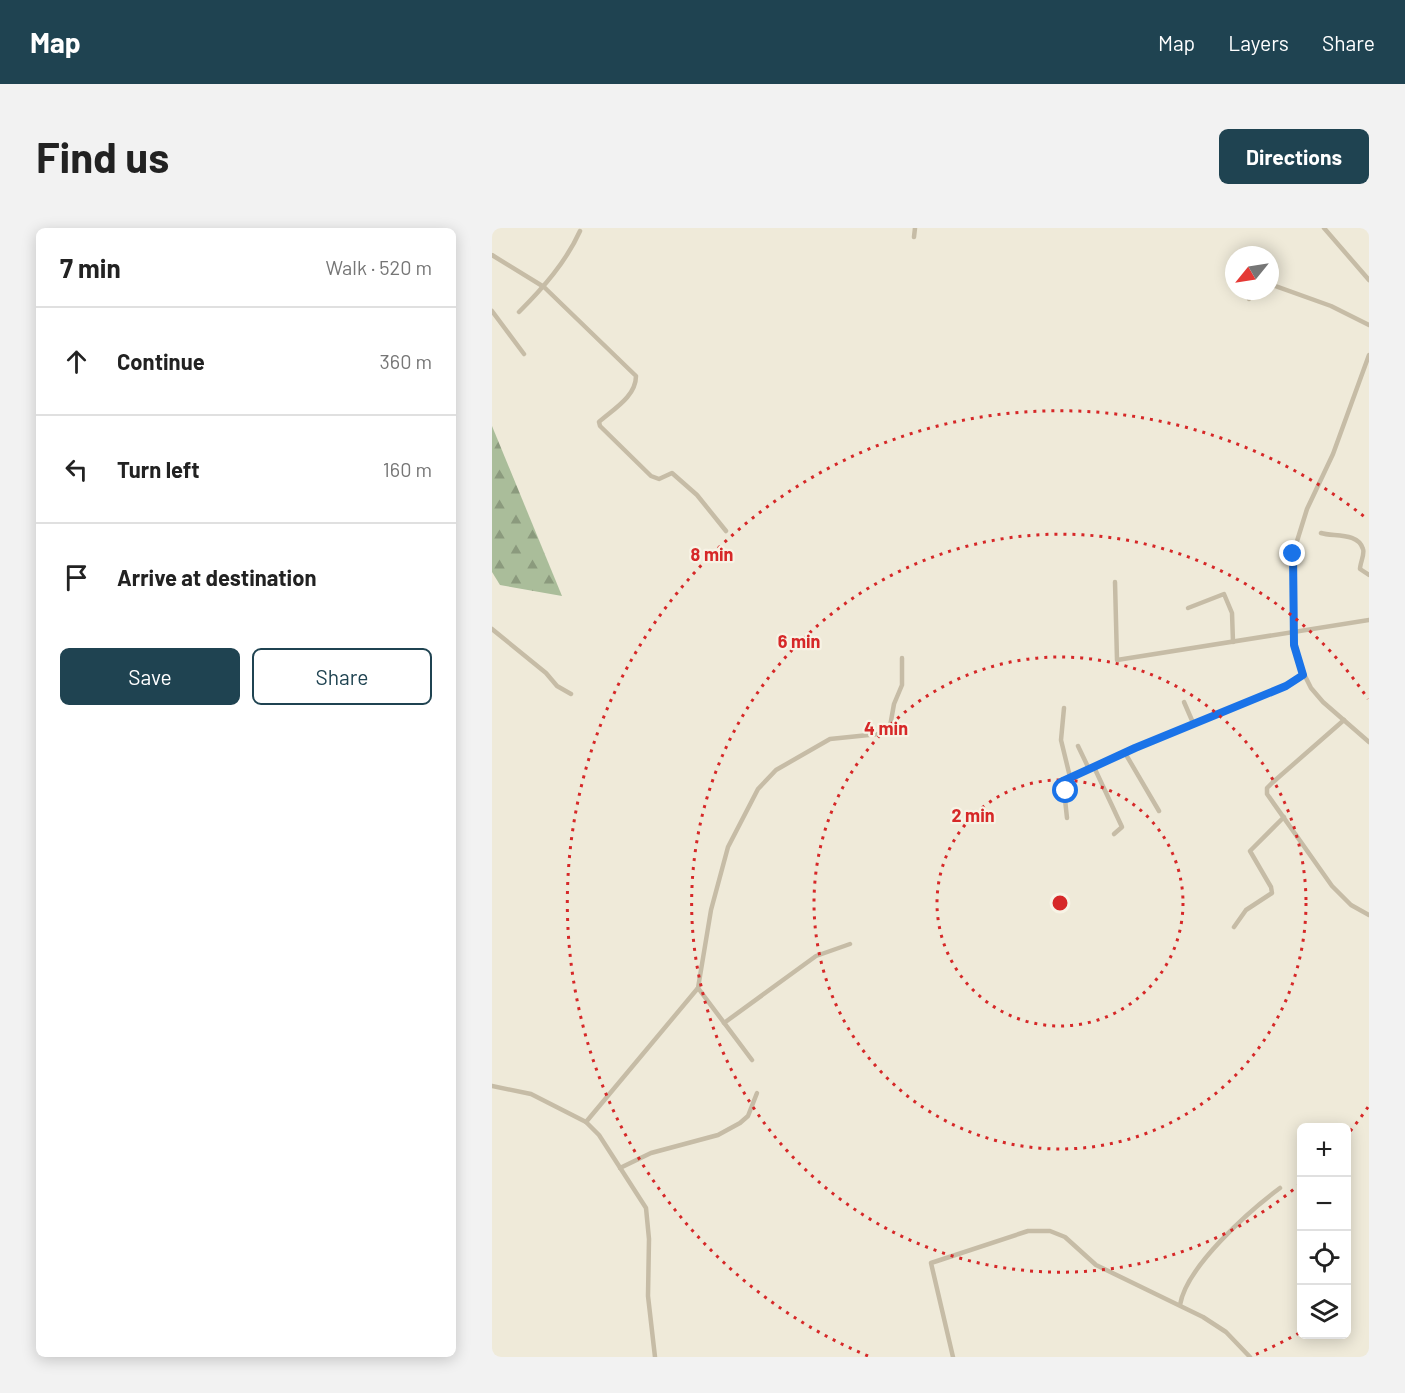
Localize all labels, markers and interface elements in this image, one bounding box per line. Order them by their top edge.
text: Map [30,25,81,59]
text: Map [1158,30,1195,55]
text: Layers [1228,30,1289,55]
text: Share [1322,30,1375,55]
button: Directions [1219,129,1369,184]
text: Find us [36,131,169,181]
north arrow [1225,246,1279,300]
text: 7 min [60,252,121,283]
text: Walk · 520 m [326,255,432,279]
icon: ahead [60,345,93,378]
text: Continue [117,348,205,374]
text: 360 m [380,349,432,373]
icon: left [60,453,93,486]
text: Turn left [117,456,200,482]
text: 160 m [383,457,432,481]
route end [1279,540,1305,566]
text: 8 min [691,543,733,565]
icon: arrive [60,561,93,594]
text: Arrive at destination [117,564,316,590]
text: 6 min [778,630,820,652]
button: Save [60,648,240,705]
button: Share [252,648,432,705]
text: 4 min [864,717,908,739]
route start [1052,777,1078,803]
text: 2 min [951,804,995,826]
centre of rings [1050,893,1070,913]
map controls [1297,1123,1351,1339]
button: + [1297,1123,1351,1177]
button: − [1297,1177,1351,1231]
button: locate [1297,1231,1351,1285]
button: layers [1297,1285,1351,1339]

